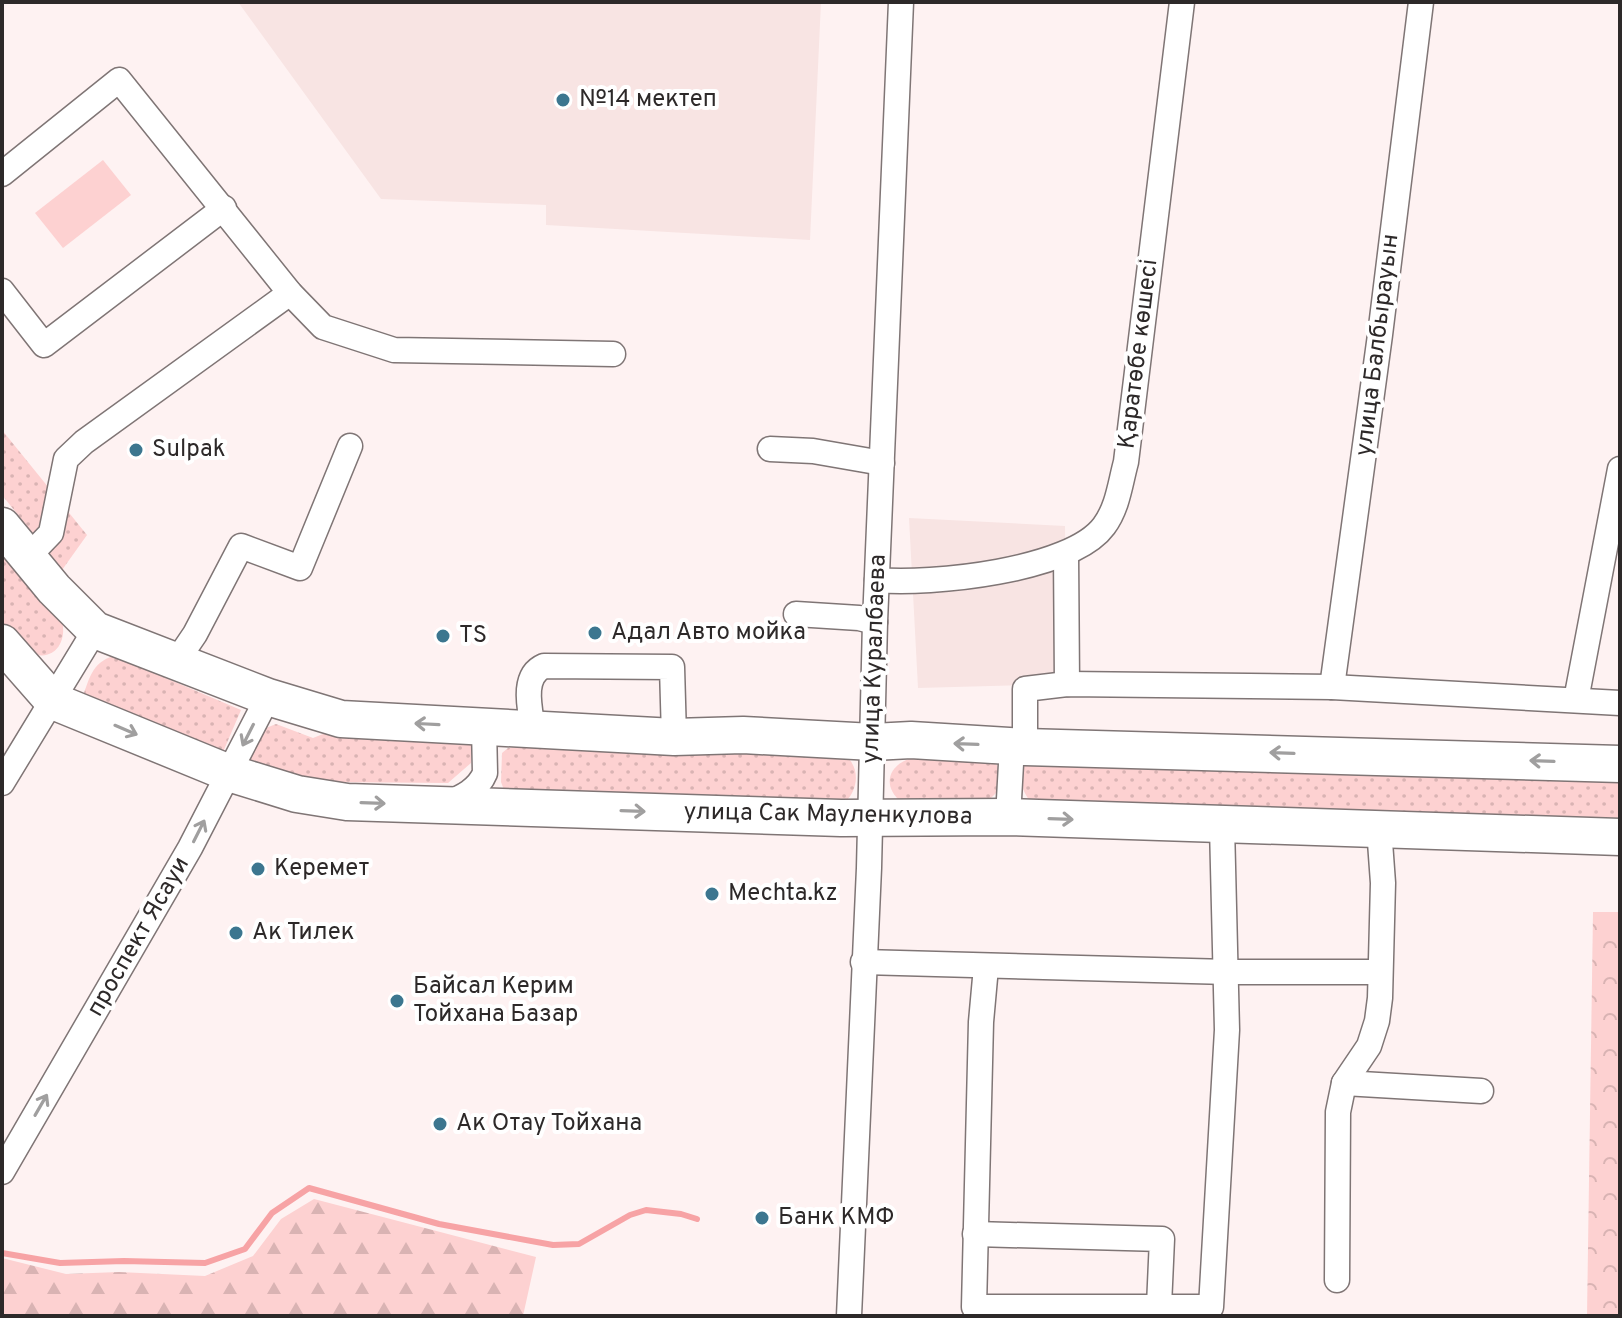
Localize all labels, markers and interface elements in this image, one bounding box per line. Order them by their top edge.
place label: №14 мектеп [579,85,717,115]
marker: №14 мектеп [554,91,572,109]
street label: улица Балбырауын [1349,232,1407,458]
street label: Қаратөбе көшесі [1112,257,1166,451]
place label: Sulpak [152,435,225,465]
marker: Sulpak [127,441,145,459]
street label: улица Куралбаева [856,554,894,764]
place label: Адал Авто мойка [611,618,806,648]
place label: TS [459,621,487,651]
marker: Адал Авто мойка [586,624,604,642]
marker: TS [434,627,452,645]
one-way arrow [414,716,441,731]
one-way arrow [113,723,138,738]
one-way arrow [240,723,256,746]
one-way arrow [953,737,980,752]
one-way arrow [1269,745,1296,760]
one-way arrow [1529,754,1556,769]
one-way arrow [359,795,386,810]
street label: улица Сак Мауленкулова [683,797,973,833]
one-way arrow [619,803,646,818]
one-way arrow [1047,811,1074,826]
one-way arrow [192,819,207,843]
street label: проспект Ясауи [81,852,197,1022]
place label: Керемет [274,854,369,884]
marker: Керемет [249,860,267,878]
place label: Mechta.kz [728,879,838,909]
marker: Mechta.kz [703,885,721,903]
place label: Ак Тилек [252,918,354,948]
marker: Ак Тилек [227,924,245,942]
place label: Байсал Керим Тойхана Базар [413,972,578,1030]
marker: Байсал Керим Тойхана Базар [388,992,406,1010]
one-way arrow [33,1094,49,1117]
place label: Ак Отау Тойхана [456,1109,642,1139]
marker: Ак Отау Тойхана [431,1115,449,1133]
place label: Банк КМФ [778,1203,894,1233]
marker: Банк КМФ [753,1209,771,1227]

